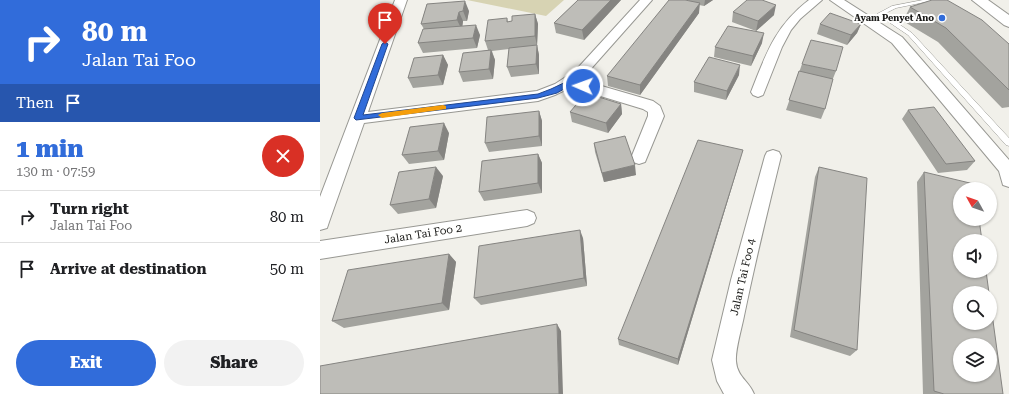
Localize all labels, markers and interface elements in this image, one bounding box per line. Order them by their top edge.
pin [368,3,402,44]
icon: arrive [374,9,396,31]
place label: Ayam Penyet Ano [854,13,934,23]
marker: Ayam Penyet Ano [937,13,947,23]
text: 80 m [82,15,147,48]
icon: right [16,16,68,68]
text: Jalan Tai Foo [82,49,196,70]
position arrow [562,65,604,107]
icon: arrive [62,92,84,114]
text: Then [16,94,54,112]
text: 1 min [16,135,83,163]
button: close [262,135,304,177]
text: 130 m · 07:59 [16,164,95,179]
north arrow [953,182,997,226]
map controls [953,182,997,382]
text: Turn right [50,200,129,218]
icon: right [16,206,38,228]
text: 80 m [270,208,304,226]
text: Jalan Tai Foo [50,218,132,233]
street label: Jalan Tai Foo 2 [383,221,463,247]
button: sound [953,234,997,278]
street label: Jalan Tai Foo 4 [728,236,758,317]
icon: arrive [16,258,38,280]
text: Arrive at destination [50,260,206,278]
text: 50 m [270,260,304,278]
button: search [953,286,997,330]
button: layers [953,338,997,382]
button: Exit [16,340,156,386]
button: Share [164,340,304,386]

